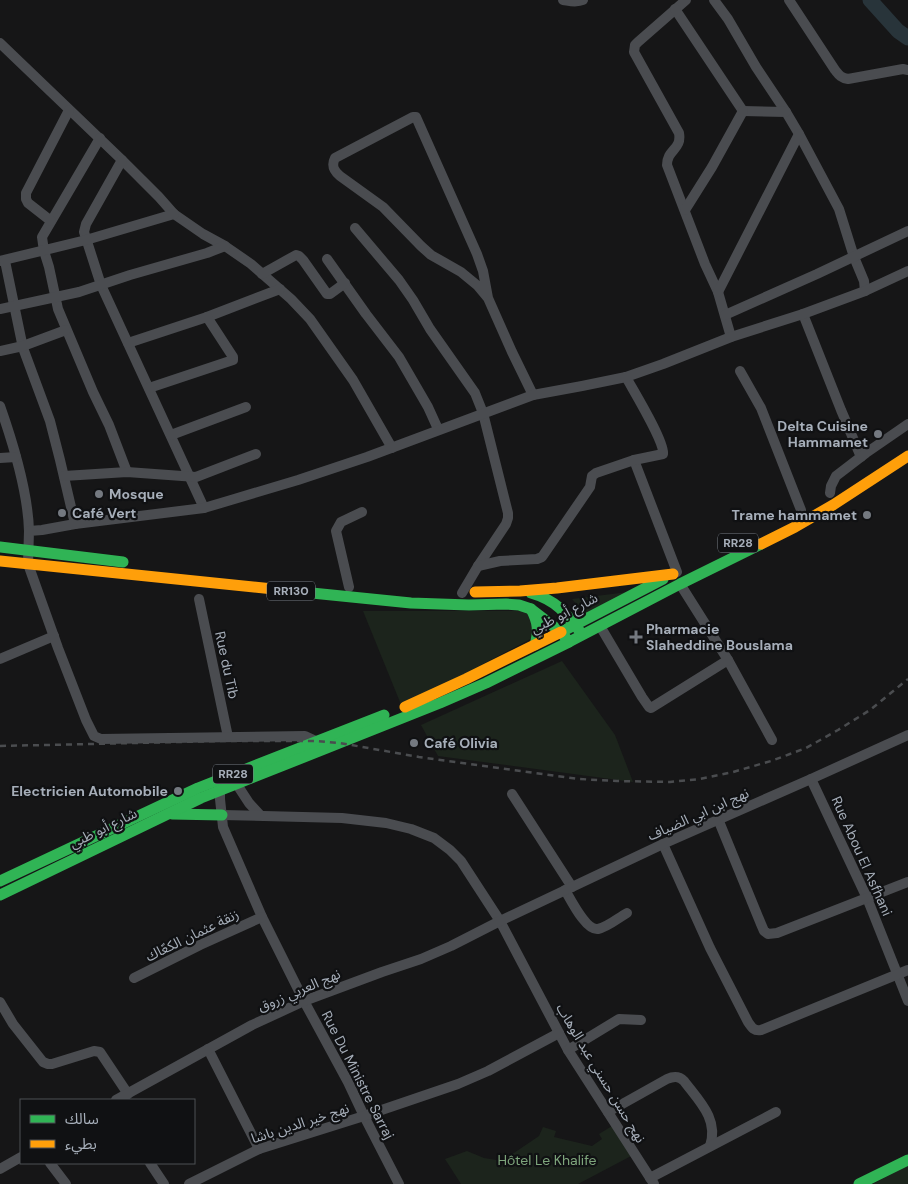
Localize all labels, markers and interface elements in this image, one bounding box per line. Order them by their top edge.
place label: Delta Cuisine Hammamet [777,417,868,451]
marker: Delta Cuisine Hammamet [872,428,884,440]
place label: Mosque [109,485,164,503]
marker: Mosque [93,488,105,500]
place label: Café Vert [72,504,136,522]
place label: Trame hammamet [732,506,857,524]
marker: Café Vert [56,507,68,519]
marker: Trame hammamet [861,509,873,521]
road number: RR28 [718,534,758,552]
road number: RR130 [267,582,315,600]
street label: شارع أبو ظبي [527,588,602,640]
place label: Pharmacie Slaheddine Bouslama [646,620,793,654]
street label: Rue du Tib [211,630,243,701]
marker: Pharmacie Slaheddine Bouslama [630,631,642,643]
place label: Café Olivia [424,734,498,752]
marker: Café Olivia [408,737,420,749]
road number: RR28 [213,764,253,784]
place label: Electricien Automobile [11,782,168,800]
street label: نهج ابن ابي الضياف [644,783,753,846]
marker: Electricien Automobile [172,785,184,797]
street label: Rue Abou El Asfhani [828,793,896,919]
street label: شارع أبو ظبي [66,804,141,854]
street label: زنقة عثمان الكعّاك [142,905,242,965]
street label: نهج العربي زروق [255,964,344,1018]
street label: نهج حسن حسني عبد الوهاب [550,1000,650,1147]
street label: Rue Du Ministre Sarraj [318,1008,398,1142]
legend [20,1099,195,1164]
street label: نهج خير الدين باشا [249,1099,352,1149]
text: سالك [65,1109,99,1129]
text: بطيء [65,1134,97,1155]
park label: Hôtel Le Khalife [497,1151,597,1169]

